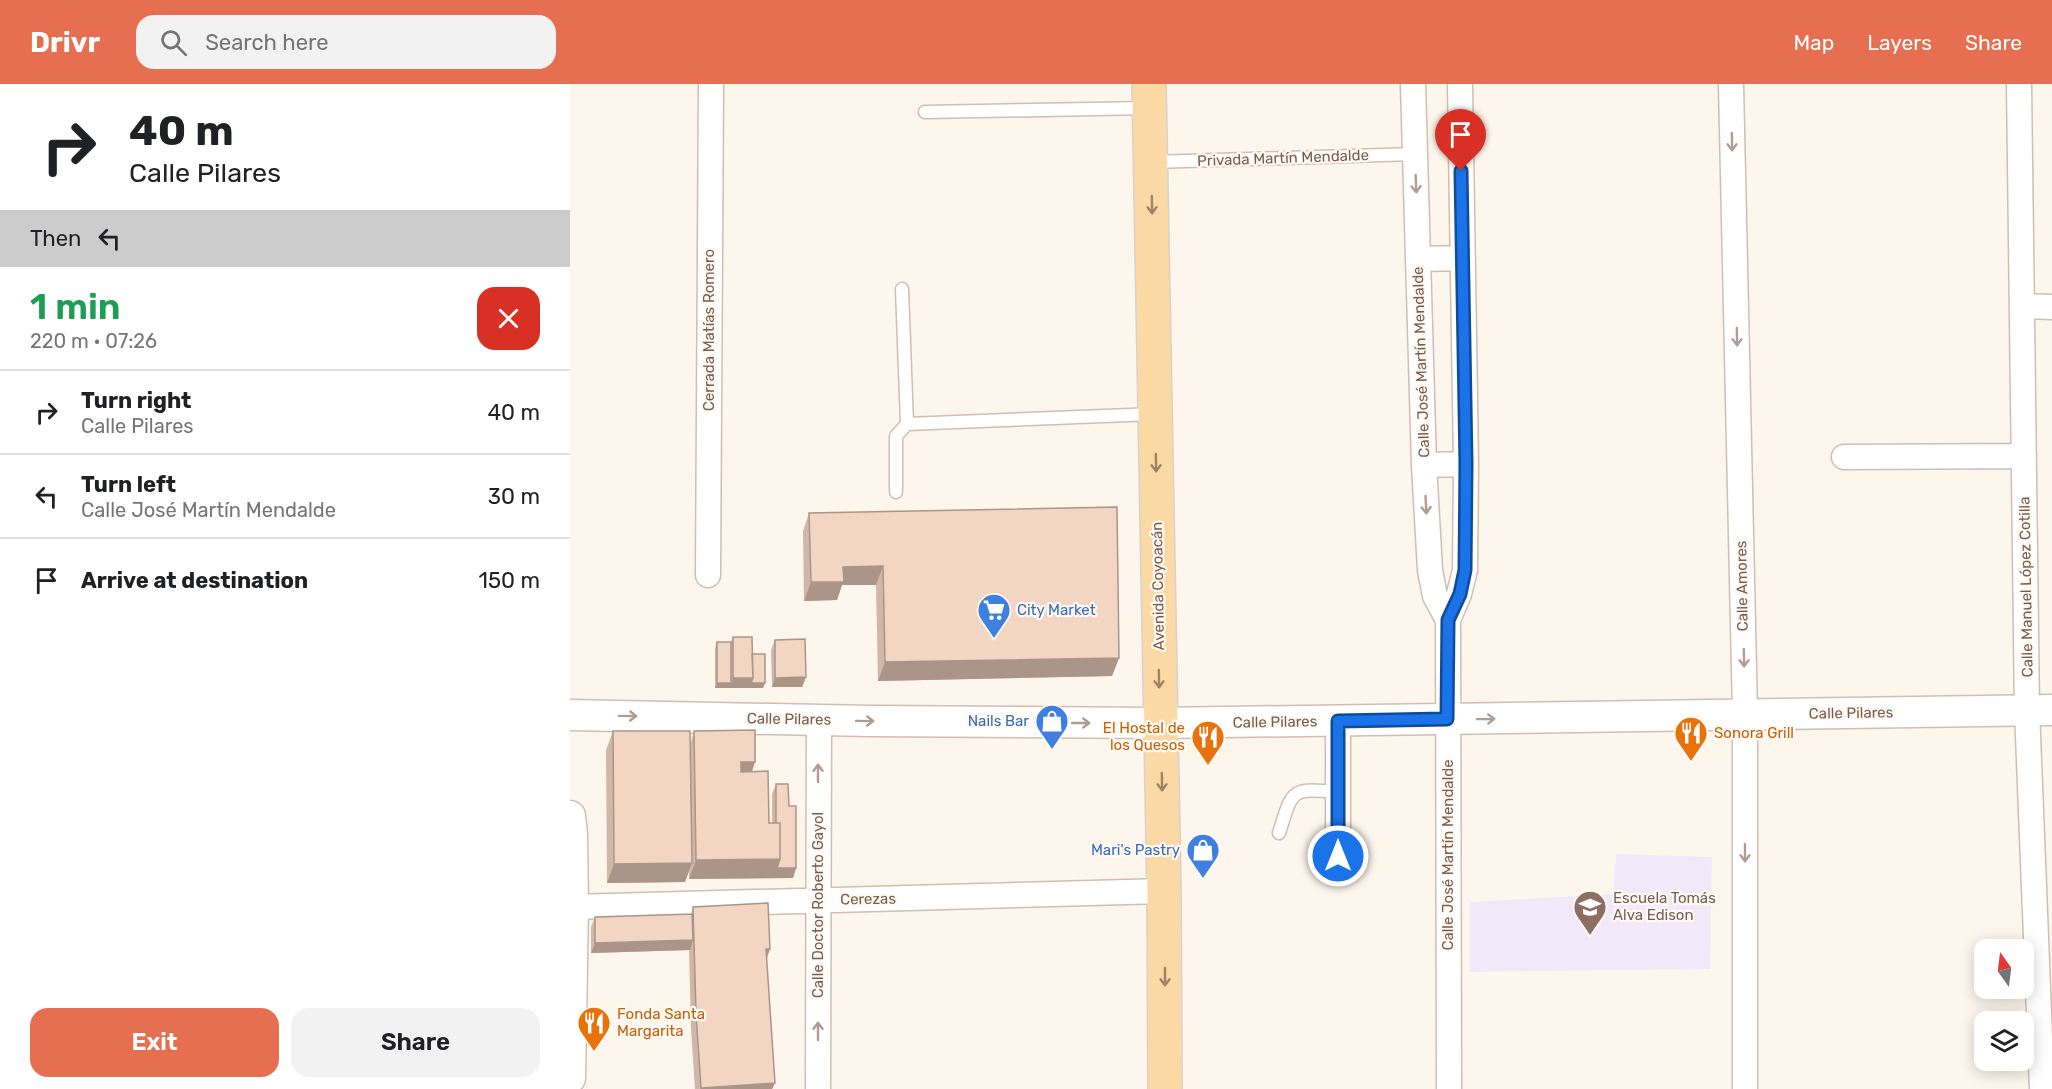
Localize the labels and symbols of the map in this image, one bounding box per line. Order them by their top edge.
pin [1435,109,1486,171]
one-way arrow [1727,132,1738,152]
street label: Privada Martín Mendalde [1197,146,1369,170]
one-way arrow [1410,174,1422,194]
one-way arrow [1146,195,1158,215]
street label: Cerrada Matías Romero [700,249,718,411]
street label: Calle José Martín Mendalde [1409,266,1433,458]
one-way arrow [1731,327,1742,347]
one-way arrow [1150,453,1162,473]
one-way arrow [1421,495,1432,515]
street label: Calle Manuel López Cotilla [2015,496,2037,678]
street label: Avenida Coyoacán [1148,522,1168,650]
street label: Calle Amores [1732,540,1752,632]
supermarket icon: City Market [976,592,1012,639]
place label: City Market [1017,601,1096,619]
one-way arrow [1738,648,1749,668]
one-way arrow [1154,669,1165,689]
shop icon: Nails Bar [1034,703,1070,750]
street label: Calle Pilares [1809,703,1894,723]
street label: Calle Pilares [747,709,832,729]
one-way arrow [618,710,638,722]
place label: Nails Bar [968,712,1029,730]
street label: Calle Pilares [1233,712,1318,732]
one-way arrow [1476,713,1496,725]
one-way arrow [855,715,875,727]
restaurant icon: Sonora Grill [1673,715,1709,762]
one-way arrow [1071,717,1091,729]
place label: El Hostal de los Quesos [1103,719,1185,754]
restaurant icon: El Hostal de los Quesos [1190,719,1226,766]
place label: Sonora Grill [1714,724,1794,742]
street label: Calle José Martín Mendalde [1439,759,1457,951]
one-way arrow [812,763,824,783]
one-way arrow [1156,771,1167,791]
street label: Calle Doctor Roberto Gayol [809,812,827,998]
position arrow [1306,824,1370,888]
shop icon: Mari's Pastry [1185,832,1221,879]
place label: Mari's Pastry [1091,841,1180,859]
one-way arrow [1739,843,1751,863]
school or university icon: Escuela Tomás Alva Edison [1572,889,1608,936]
place label: Escuela Tomás Alva Edison [1613,889,1716,924]
street label: Cerezas [840,890,896,908]
north arrow [1974,939,2034,999]
one-way arrow [1159,966,1171,986]
restaurant icon: Fonda Santa Margarita [576,1005,612,1052]
place label: Fonda Santa Margarita [617,1005,705,1040]
one-way arrow [812,1021,824,1041]

